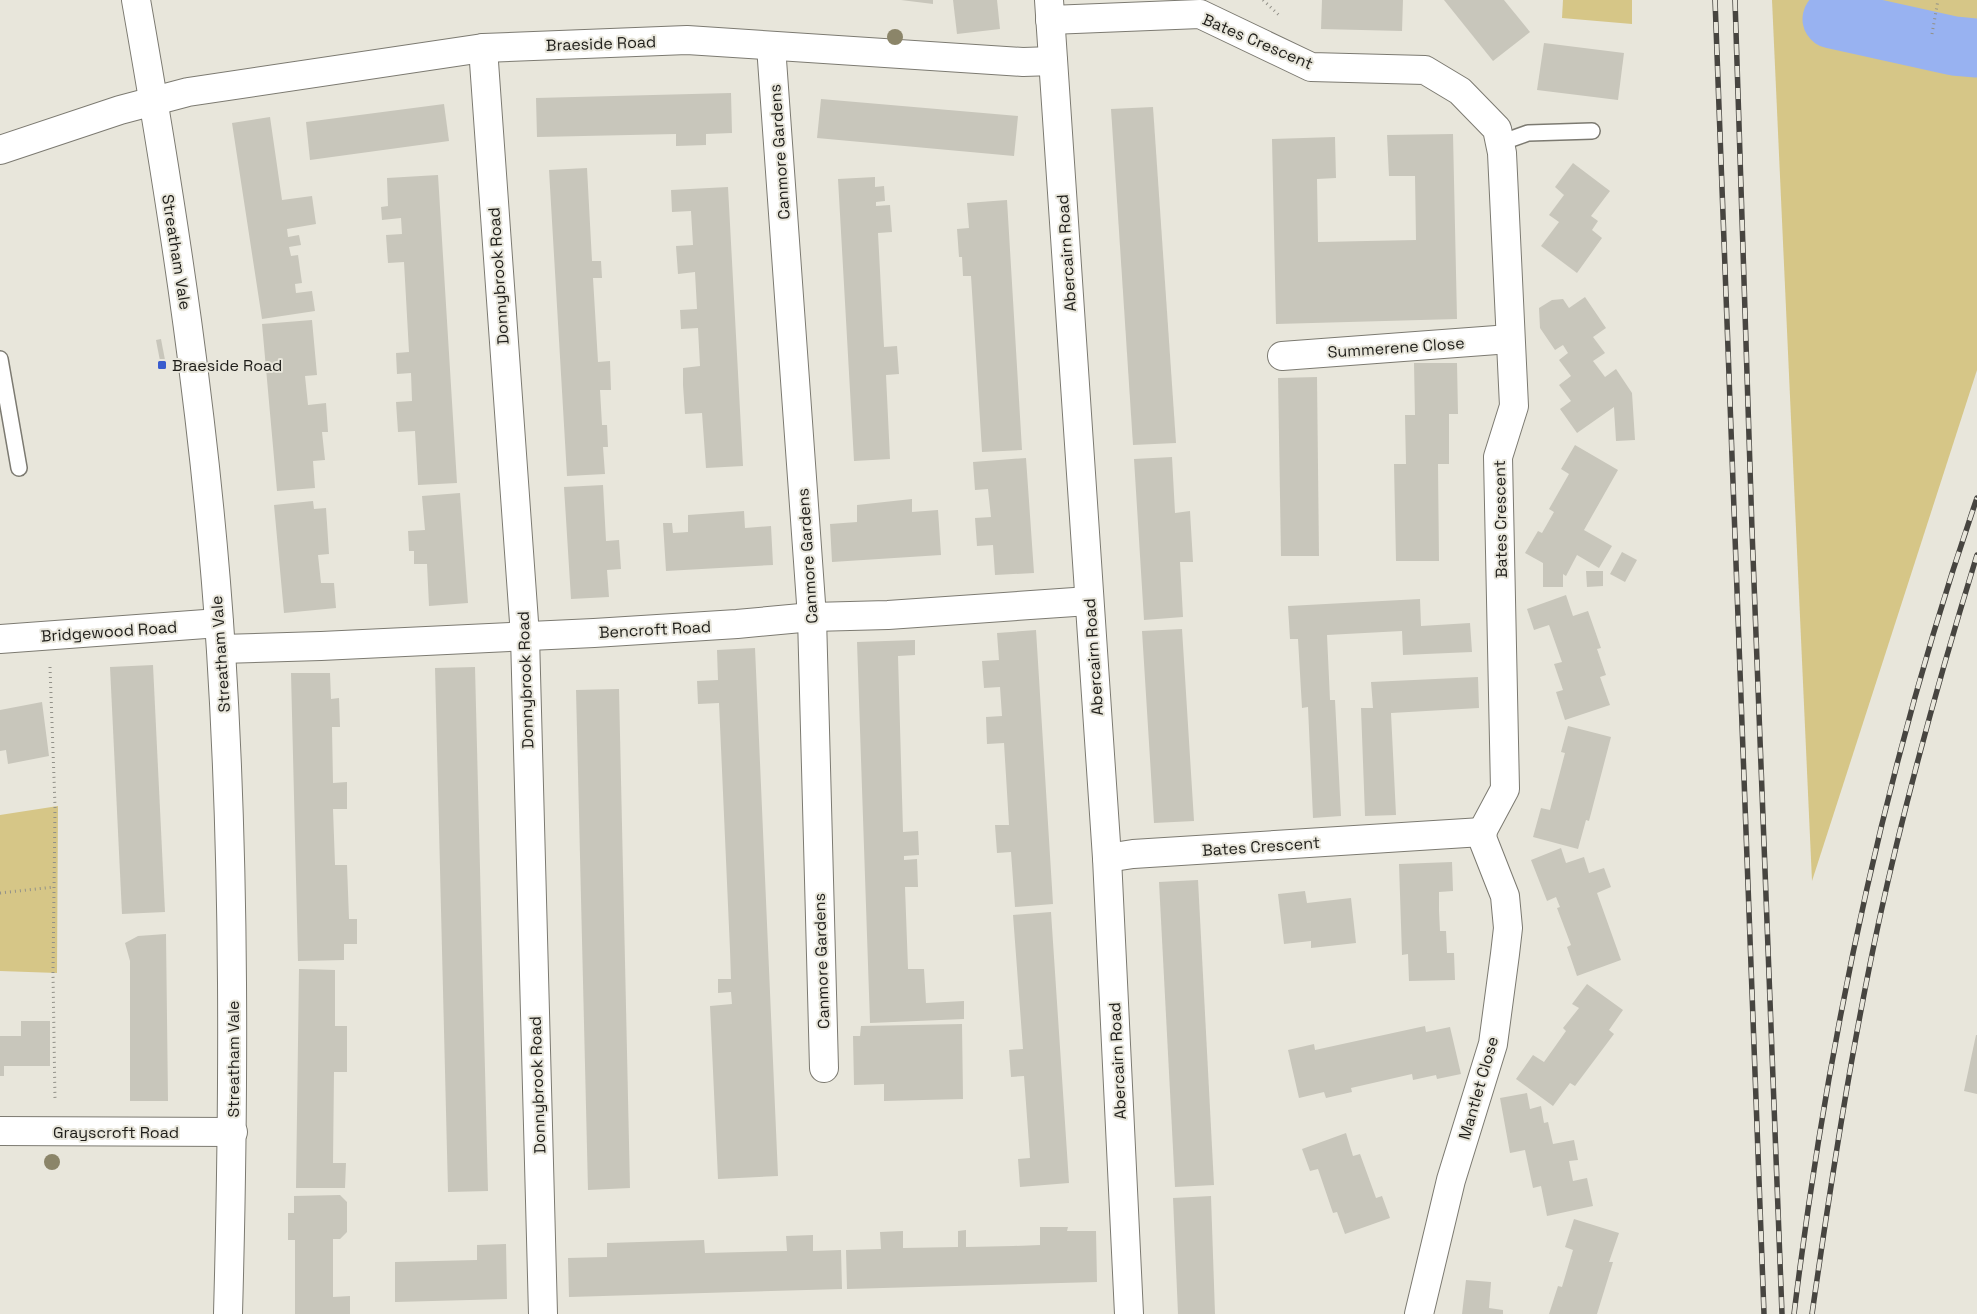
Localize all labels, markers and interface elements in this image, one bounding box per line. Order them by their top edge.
street label: Bates Crescent [1199,9,1316,74]
street label: Braeside Road [546,31,657,56]
street label: Canmore Gardens [764,84,795,220]
street label: Streatham Vale [157,193,196,312]
street label: Abercairn Road [1052,194,1081,312]
street label: Donnybrook Road [483,207,514,345]
street label: Summerene Close [1327,332,1465,363]
place label: Braeside Road [172,355,282,376]
marker: Braeside Road [156,359,168,371]
street label: Bates Crescent [1489,460,1512,578]
street label: Canmore Gardens [792,488,823,624]
street label: Streatham Vale [206,595,235,713]
street label: Abercairn Road [1079,598,1108,716]
street label: Donnybrook Road [513,611,538,749]
street label: Bridgewood Road [40,616,178,647]
street label: Bencroft Road [598,616,712,643]
street label: Bates Crescent [1201,832,1321,861]
street label: Canmore Gardens [809,893,834,1029]
street label: Streatham Vale [223,1000,244,1118]
street label: Abercairn Road [1104,1002,1131,1120]
street label: Donnybrook Road [525,1016,550,1154]
street label: Mantlet Close [1454,1034,1503,1142]
street label: Grayscroft Road [53,1122,179,1143]

